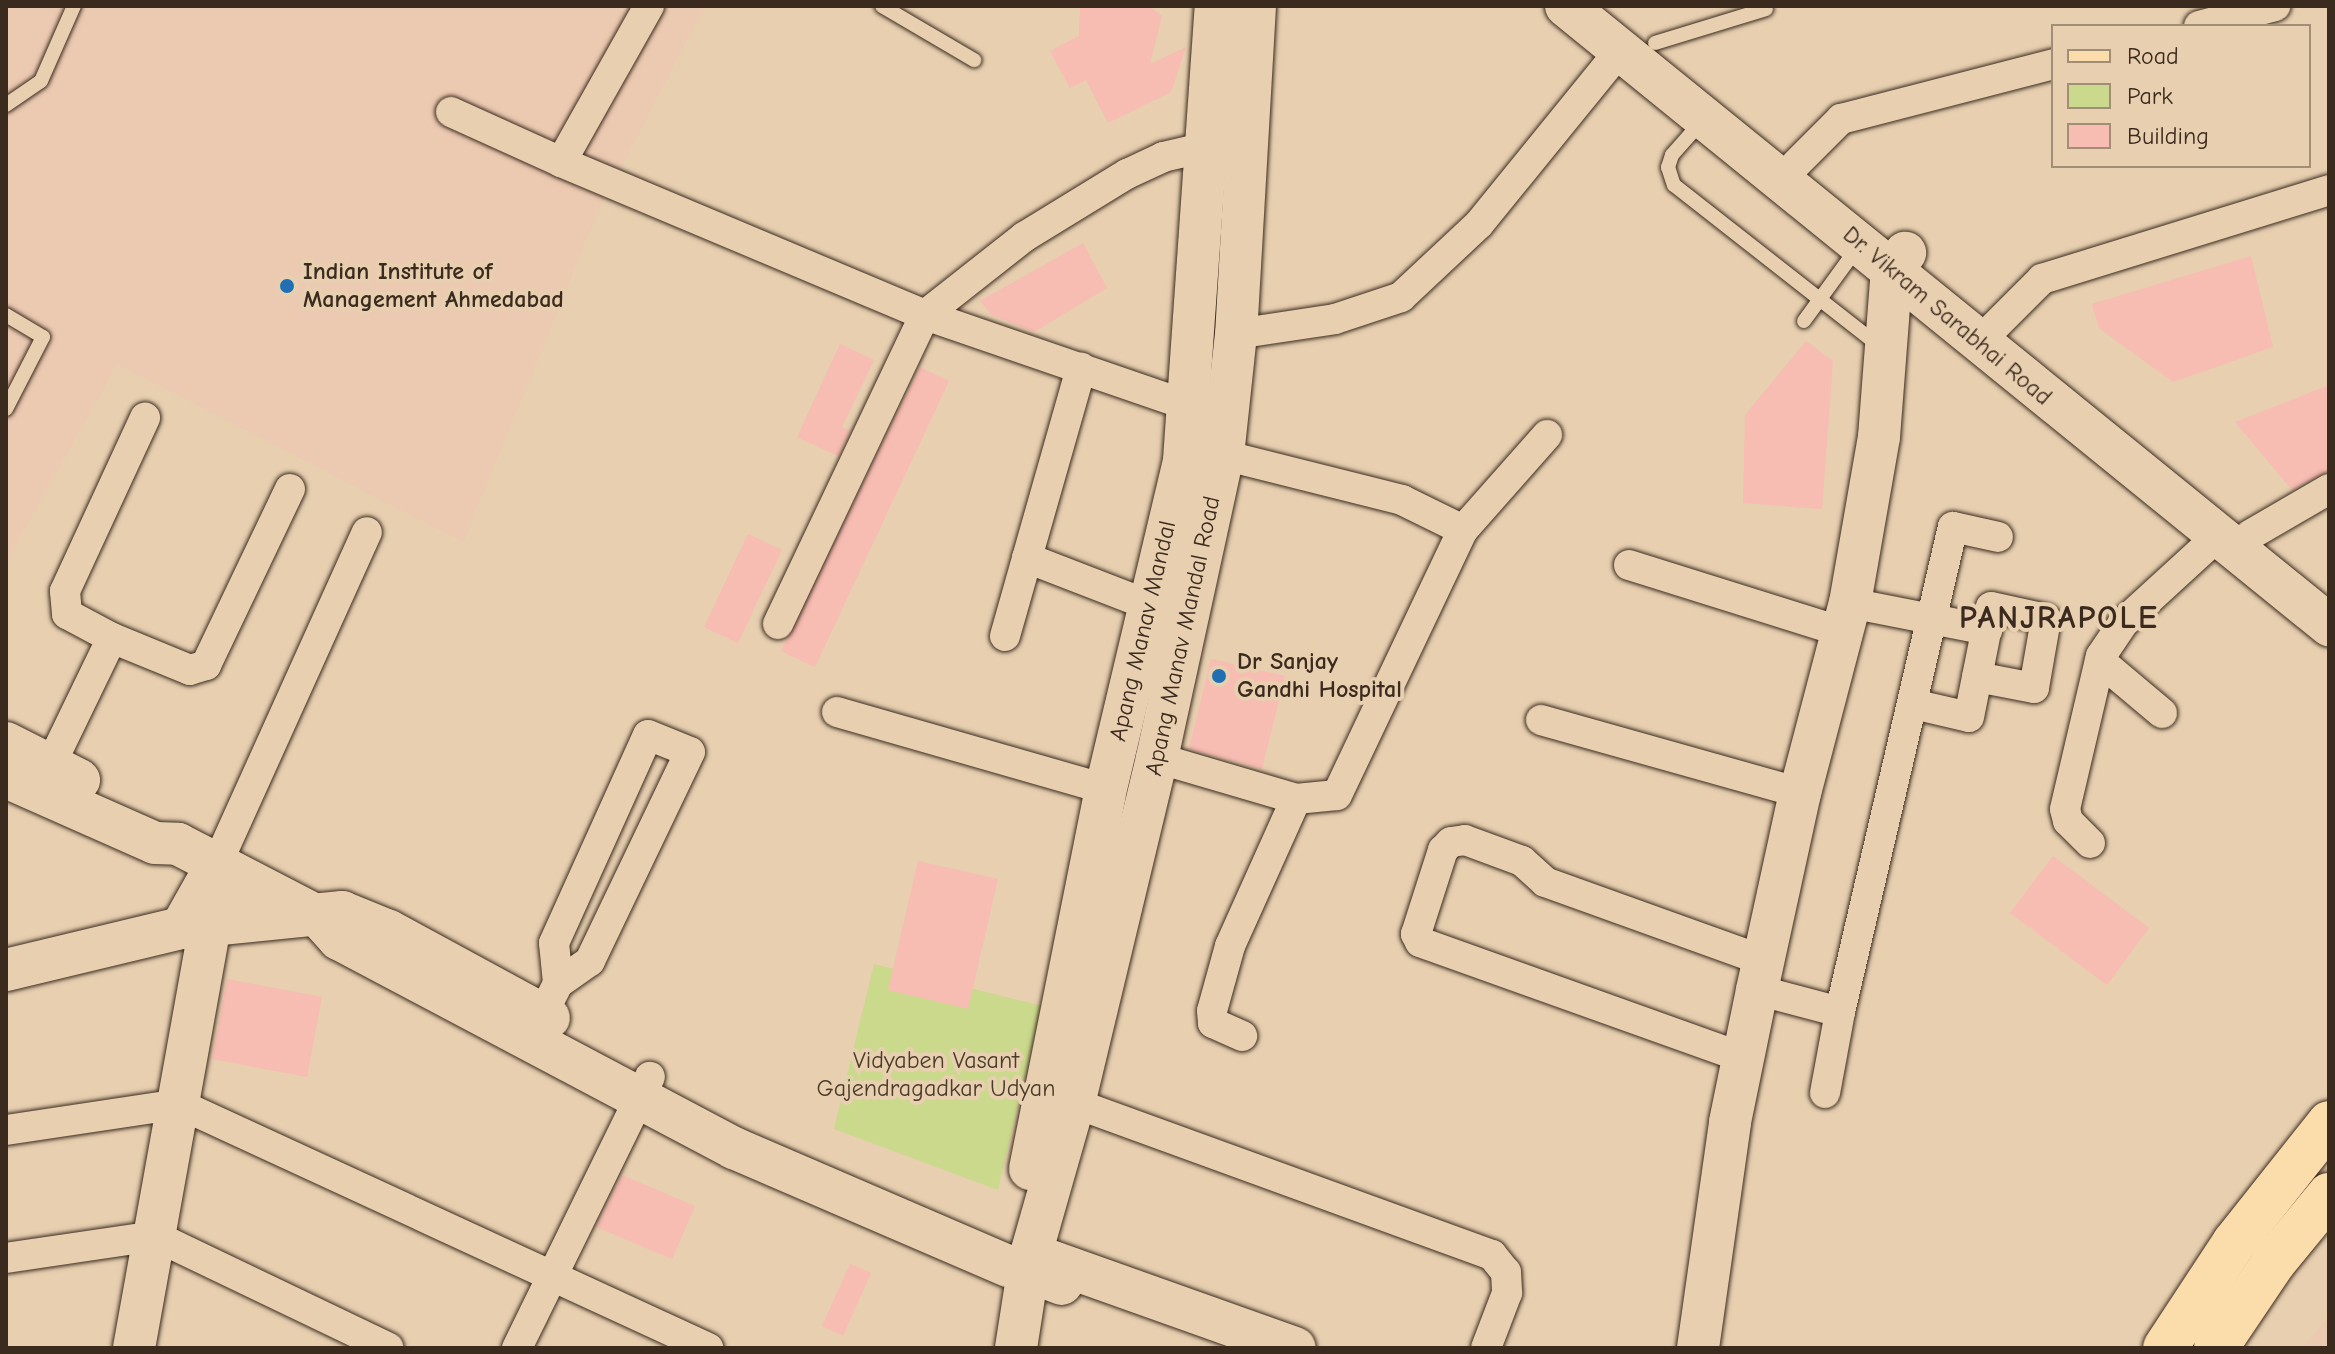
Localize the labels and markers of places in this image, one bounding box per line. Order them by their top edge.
place label: Indian Institute of Management Ahmedabad [303,258,564,314]
marker: Indian Institute of Management Ahmedabad [278,277,296,295]
place label: Dr Sanjay Gandhi Hospital [1237,648,1402,704]
marker: Dr Sanjay Gandhi Hospital [1208,665,1230,687]

